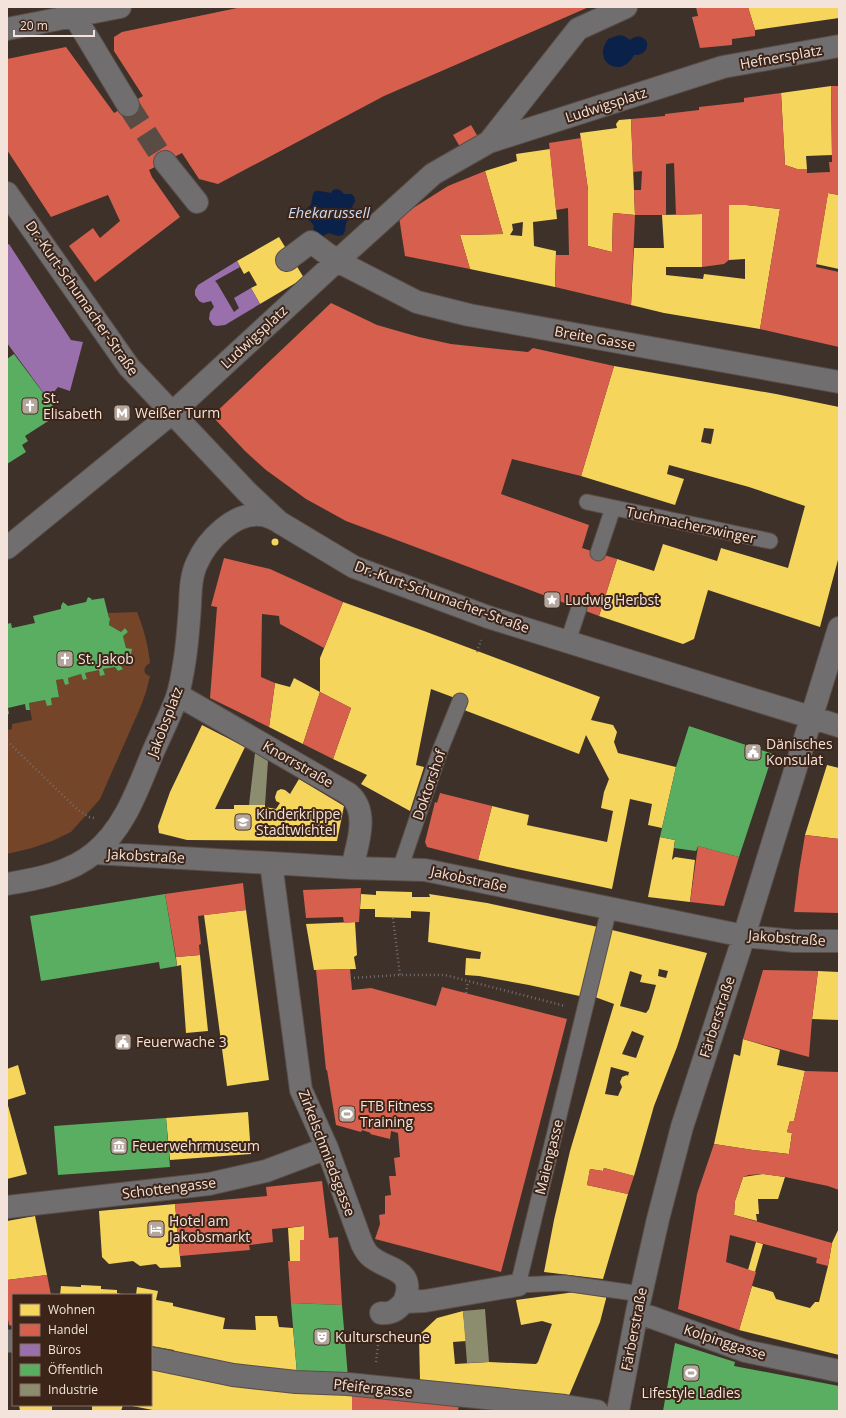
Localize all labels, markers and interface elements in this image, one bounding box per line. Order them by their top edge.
scale bar [14,12,94,38]
text: 20 m [20,17,48,34]
street label: Hefnersplatz [738,40,824,73]
street label: Ludwigsplatz [563,82,649,127]
water label: Ehekarussell [288,202,371,222]
street label: Dr.-Kurt-Schumacher-Straße [22,217,143,379]
street label: Ludwigsplatz [216,301,291,372]
street label: Breite Gasse [553,321,637,354]
place label: St. Elisabeth [43,388,102,423]
church icon: St. Elisabeth [20,396,40,416]
metro station icon: Weißer Turm [112,403,132,423]
place label: Weißer Turm [135,403,220,422]
street label: Tuchmacherzwinger [625,502,758,548]
street label: Dr.-Kurt-Schumacher-Straße [352,556,532,637]
place icon: Ludwig Herbst [542,590,562,610]
place label: Ludwig Herbst [565,590,659,609]
church icon: St. Jakob [55,649,75,669]
place label: St. Jakob [78,649,134,668]
street label: Jakobsplatz [142,683,187,762]
place label: Dänisches Konsulat [766,734,833,769]
street label: Knorrstraße [259,736,337,792]
public building icon: Dänisches Konsulat [743,742,763,762]
street label: Doktorshof [408,746,450,823]
place label: Kinderkrippe Stadtwichtel [256,804,341,839]
school or university icon: Kinderkrippe Stadtwichtel [233,812,253,832]
street label: Jakobstraße [105,844,185,867]
street label: Jakobstraße [427,861,509,896]
street label: Jakobstraße [746,925,827,950]
street label: Färberstraße [694,974,739,1060]
public building icon: Feuerwache 3 [113,1032,133,1052]
place label: Feuerwache 3 [136,1032,227,1051]
street label: Zirkelschmiedsgasse [295,1087,360,1219]
place label: FTB Fitness Training [360,1096,433,1131]
sports icon: FTB Fitness Training [337,1104,357,1124]
street label: Maiengasse [530,1117,567,1197]
museum icon: Feuerwehrmuseum [109,1136,129,1156]
place label: Feuerwehrmuseum [132,1136,260,1155]
street label: Schottengasse [121,1172,217,1203]
place label: Hotel am Jakobsmarkt [167,1211,250,1246]
hotel icon: Hotel am Jakobsmarkt [146,1219,166,1239]
street label: Färberstraße [616,1285,651,1372]
legend [12,1294,152,1406]
text: Wohnen [48,1301,95,1318]
street label: Kolpinggasse [682,1319,769,1364]
text: Handel [48,1321,88,1338]
theatre icon: Kulturscheune [312,1327,332,1347]
place label: Kulturscheune [335,1327,430,1346]
text: Büros [48,1341,81,1358]
text: Öffentlich [48,1361,103,1378]
sports icon: Lifestyle Ladies [681,1363,701,1383]
street label: Pfeifergasse [333,1374,414,1401]
text: Industrie [48,1381,98,1398]
place label: Lifestyle Ladies [642,1383,741,1402]

